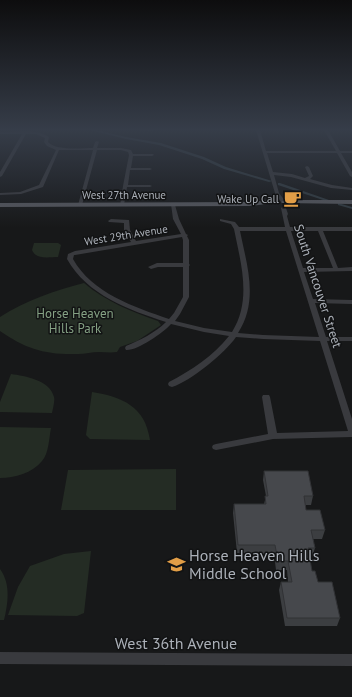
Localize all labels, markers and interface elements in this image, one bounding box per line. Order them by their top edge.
street label: West 27th Avenue [82,188,166,202]
cafe icon: Wake Up Call [282,189,302,209]
place label: Wake Up Call [217,192,280,206]
street label: West 29th Avenue [83,221,169,249]
street label: South Vancouver Street [290,222,346,351]
park label: Horse Heaven Hills Park [36,305,114,337]
place label: Horse Heaven Hills Middle School [189,545,320,583]
school or university icon: Horse Heaven Hills Middle School [166,554,186,574]
street label: West 36th Avenue [115,633,237,653]

